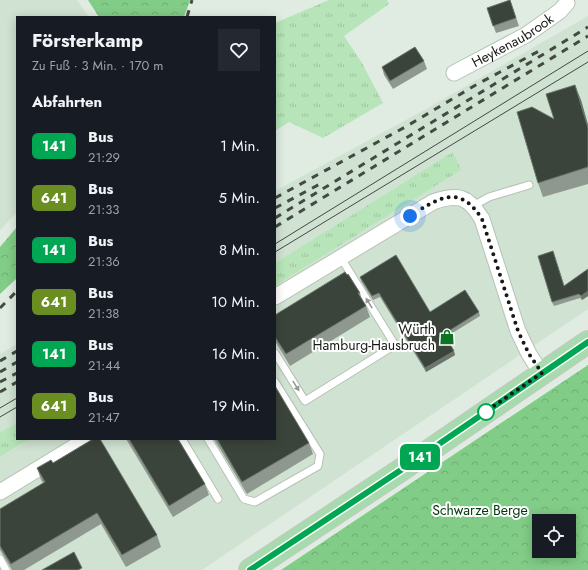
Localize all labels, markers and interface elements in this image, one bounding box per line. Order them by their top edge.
street label: Heykenaubrook [468,8,558,72]
text: Försterkamp [32,27,143,54]
button: heart [218,29,260,71]
text: Zu Fuß · 3 Min. · 170 m [32,56,163,75]
text: Abfahrten [32,91,102,113]
text: Bus [88,126,113,148]
text: 1 Min. [220,135,260,157]
text: 141 [42,136,66,156]
text: 21:29 [88,148,120,167]
text: Bus [88,178,113,200]
text: 5 Min. [219,187,260,209]
text: 641 [41,188,67,208]
text: 21:33 [88,200,119,219]
your location [400,206,420,226]
text: Bus [88,230,113,252]
text: 8 Min. [219,239,260,261]
text: 141 [42,240,66,260]
text: 21:36 [88,252,120,271]
text: Bus [88,282,113,304]
text: 10 Min. [211,291,260,313]
text: 641 [41,292,67,312]
one-way arrow [365,298,373,308]
text: 21:38 [88,304,119,323]
place label: Würth Hamburg-Hausbruch [313,319,435,355]
shop icon: Würth Hamburg-Hausbruch [438,328,456,346]
text: Bus [88,334,113,356]
text: 16 Min. [212,343,260,365]
text: 141 [42,344,66,364]
text: 21:44 [88,356,120,375]
one-way arrow [292,381,300,391]
text: Bus [88,386,113,408]
text: 19 Min. [212,395,260,417]
text: 641 [41,396,67,416]
unlabelled marker [477,403,495,421]
text: 21:47 [88,408,120,427]
line badge: 141 [397,444,443,470]
text: 141 [408,447,432,467]
park label: Schwarze Berge [432,500,528,520]
map controls [532,514,576,558]
button: locate [532,514,576,558]

